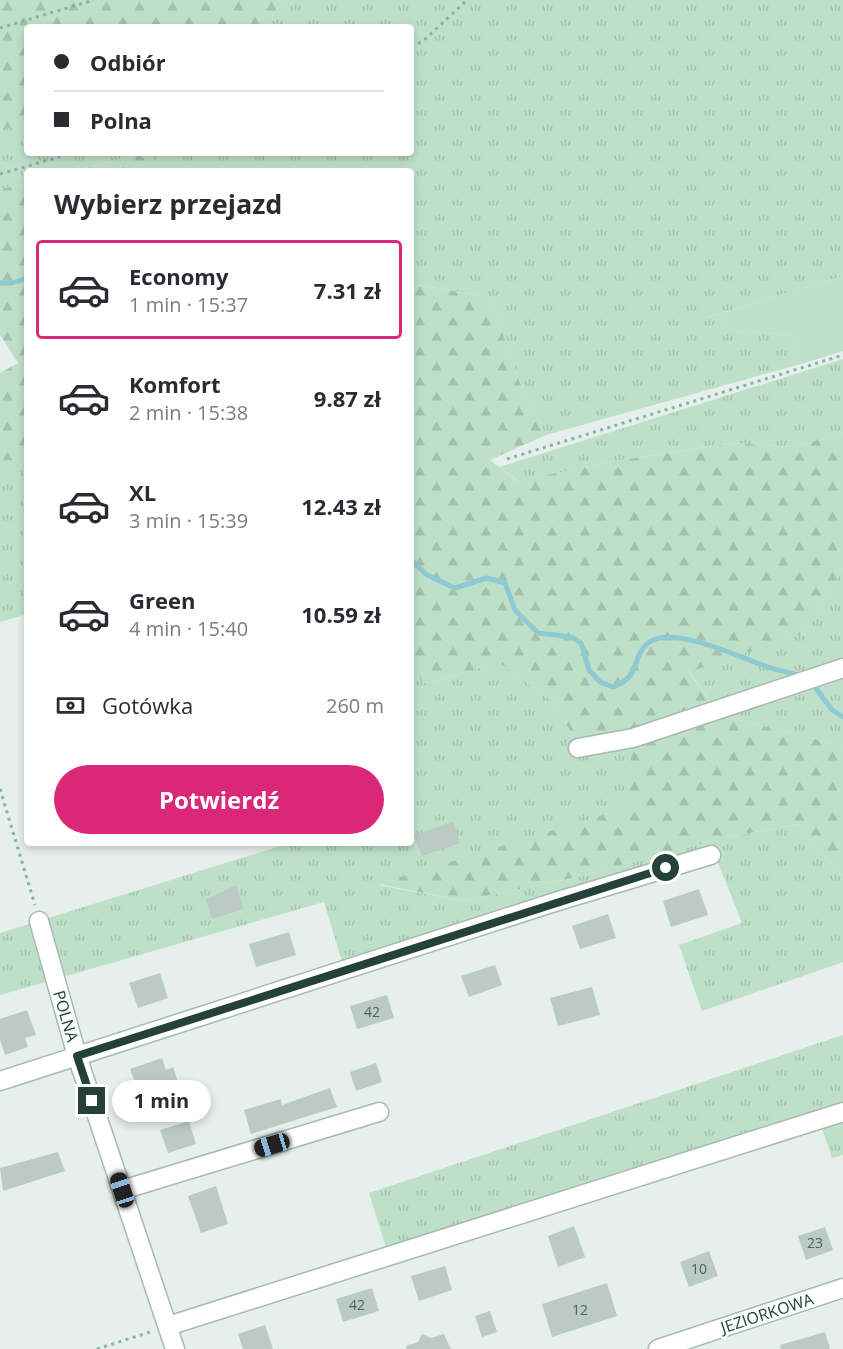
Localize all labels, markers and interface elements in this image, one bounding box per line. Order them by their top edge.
text: Odbiór [90,47,166,77]
text: Polna [90,105,152,135]
text: Wybierz przejazd [54,185,282,222]
text: Economy [129,261,228,291]
icon: car [57,263,111,317]
text: 7.31 zł [314,275,381,305]
text: 1 min · 15:37 [129,291,248,318]
text: Komfort [129,369,221,399]
icon: car [57,371,111,425]
text: 9.87 zł [314,383,381,413]
text: 2 min · 15:38 [129,399,248,426]
text: XL [129,477,156,507]
icon: car [57,479,111,533]
text: 12.43 zł [301,491,381,521]
text: 3 min · 15:39 [129,507,248,534]
text: Green [129,585,195,615]
icon: car [57,587,111,641]
text: 10.59 zł [301,599,381,629]
text: 4 min · 15:40 [129,615,248,642]
icon: cash [54,689,87,722]
text: Gotówka [102,690,193,720]
text: 260 m [326,692,384,719]
button: Potwierdź [54,765,384,834]
route start [652,854,679,881]
street label: POLNA [48,988,84,1045]
house number: 42 [364,1002,380,1021]
callout: 1 min [113,1080,212,1122]
route end [78,1087,105,1114]
text: 1 min [134,1087,189,1114]
car [252,1131,292,1159]
car [108,1170,136,1210]
house number: 23 [807,1233,823,1252]
house number: 10 [691,1259,707,1278]
street label: JEZIORKOWA [716,1287,817,1339]
house number: 42 [349,1295,365,1314]
house number: 12 [572,1300,588,1319]

